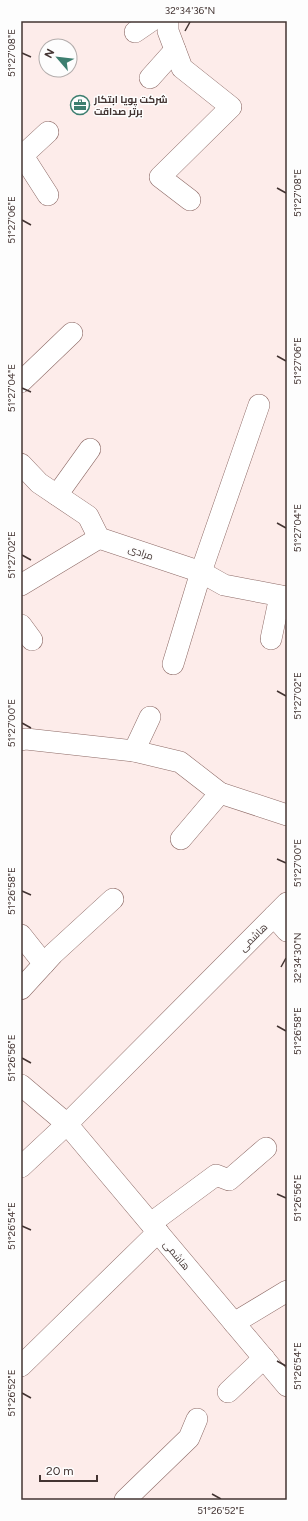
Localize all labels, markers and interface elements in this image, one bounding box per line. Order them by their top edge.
text: 32°34'36"N [165,4,215,17]
text: 51°27'08"E [5,29,18,77]
north arrow [38,38,78,78]
text: N [42,47,57,60]
place label: شرکت پویا ابتکار برتر صداقت [93,93,168,118]
office icon: شرکت پویا ابتکار برتر صداقت [69,94,91,116]
text: 51°27'08"E [291,169,304,217]
text: 51°27'06"E [5,196,18,244]
text: 51°27'06"E [291,337,304,385]
text: 51°27'04"E [5,364,18,412]
text: 51°27'04"E [291,504,304,552]
text: 51°27'02"E [5,531,18,579]
street label: مرادی [126,542,155,563]
text: 51°27'02"E [291,672,304,720]
text: 51°27'00"E [5,699,18,747]
text: 51°27'00"E [291,839,304,887]
text: 51°26'58"E [5,867,18,915]
street label: هاشمی [236,920,270,954]
text: 32°34'30"N [291,932,304,984]
text: 51°26'58"E [291,1007,304,1055]
text: 51°26'56"E [5,1034,18,1082]
text: 51°26'56"E [291,1174,304,1222]
text: 51°26'54"E [5,1202,18,1250]
street label: هاشمی [160,1238,193,1273]
text: 51°26'54"E [291,1342,304,1390]
text: 51°26'52"E [5,1369,18,1417]
scale bar [40,1457,97,1483]
text: 20 m [46,1464,74,1478]
text: 51°26'52"E [197,1504,245,1517]

